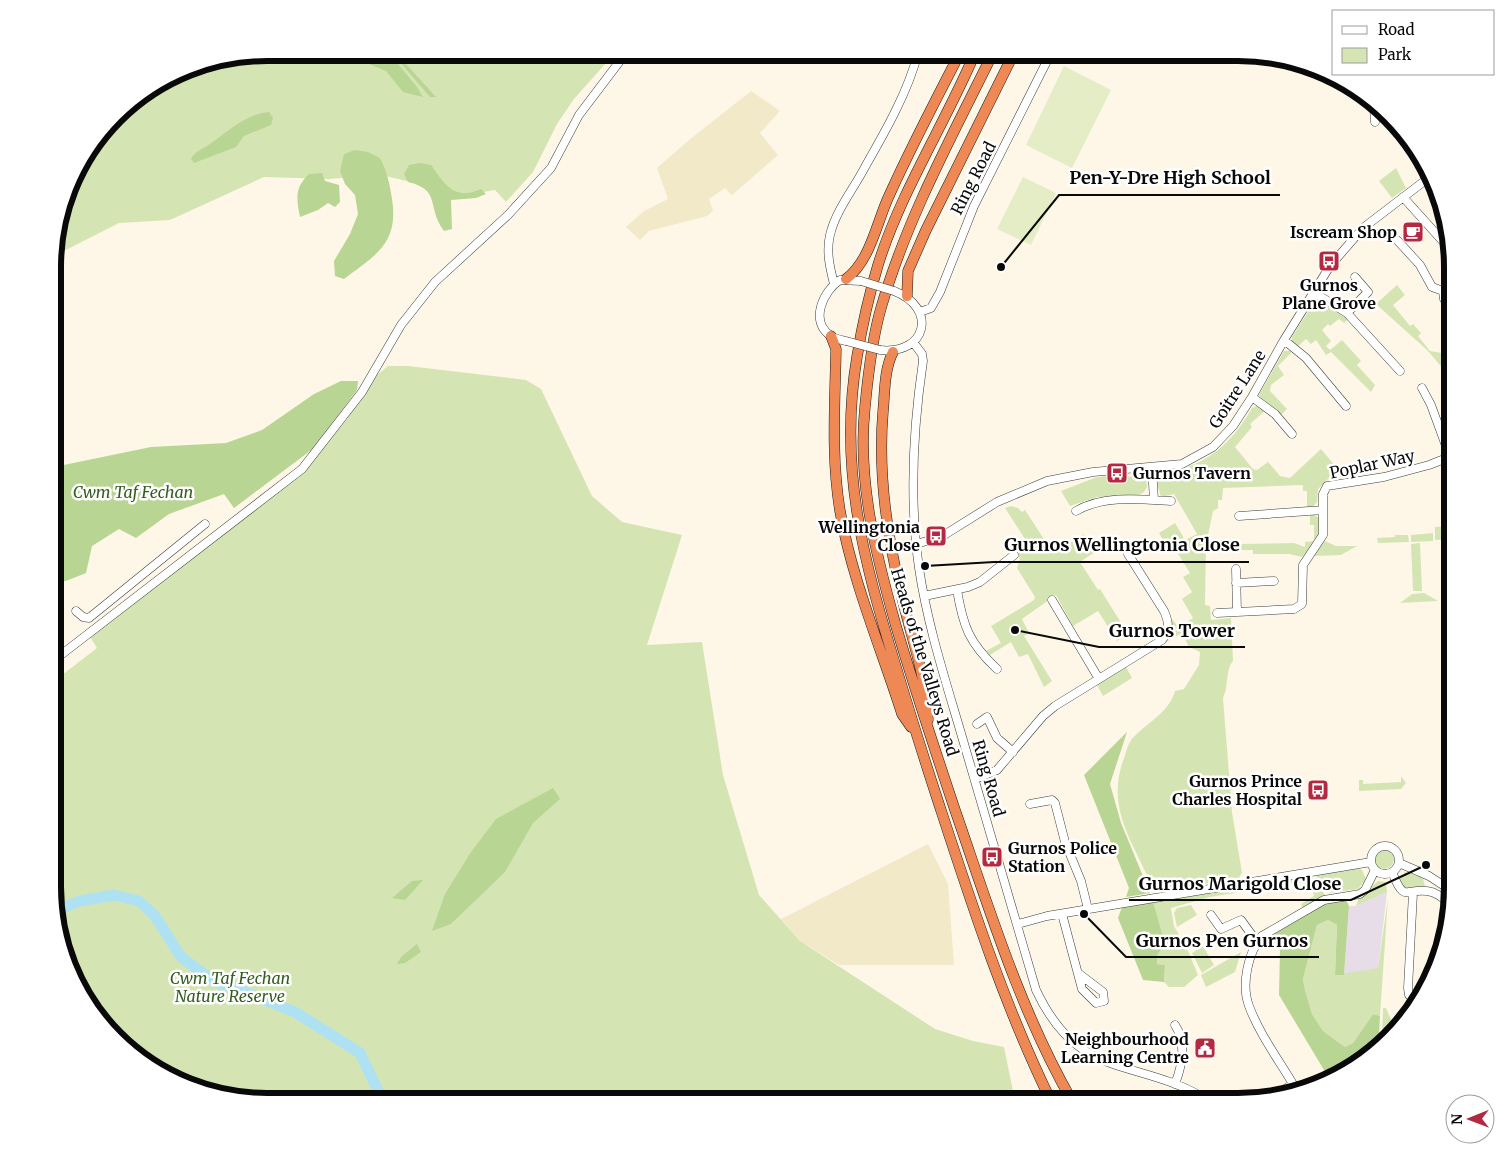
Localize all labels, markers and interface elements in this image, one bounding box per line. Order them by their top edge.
legend [1332,10,1495,75]
text: Road [1378,20,1414,39]
text: Park [1378,45,1412,64]
street label: Ring Road [946,138,1000,218]
callout: Pen-Y-Dre High School [1059,162,1280,195]
text: Pen-Y-Dre High School [1069,166,1271,189]
cafe icon: Iscream Shop [1401,220,1425,244]
place label: Iscream Shop [1290,222,1397,242]
bus stop icon: Gurnos Plane Grove [1317,249,1341,273]
place label: Gurnos Plane Grove [1282,275,1376,313]
street label: Goitre Lane [1204,346,1270,432]
street label: Poplar Way [1328,445,1417,483]
bus stop icon: Gurnos Tavern [1105,461,1129,485]
place label: Gurnos Tavern [1133,463,1251,483]
park label: Cwm Taf Fechan [73,482,193,502]
place label: Wellingtonia Close [817,517,920,555]
bus stop icon: Wellingtonia Close [924,524,948,548]
callout: Gurnos Wellingtonia Close [994,529,1249,562]
text: Gurnos Wellingtonia Close [1004,533,1240,556]
street label: Heads of the Valleys Road [887,566,963,759]
callout: Gurnos Tower [1099,614,1245,647]
text: Gurnos Tower [1109,619,1235,642]
street label: Ring Road [968,737,1010,819]
place label: Gurnos Prince Charles Hospital [1172,771,1302,809]
bus stop icon: Gurnos Prince Charles Hospital [1306,778,1330,802]
place label: Gurnos Police Station [1008,838,1117,876]
bus stop icon: Gurnos Police Station [980,845,1004,869]
callout: Gurnos Marigold Close [1129,867,1351,900]
text: Gurnos Marigold Close [1139,872,1342,895]
callout: Gurnos Pen Gurnos [1126,924,1319,957]
text: Gurnos Pen Gurnos [1136,929,1308,952]
park label: Cwm Taf Fechan Nature Reserve [170,968,290,1006]
place label: Neighbourhood Learning Centre [1061,1029,1189,1067]
public building icon: Neighbourhood Learning Centre [1193,1036,1217,1060]
north arrow [1445,1094,1495,1144]
text: N [1448,1114,1466,1125]

